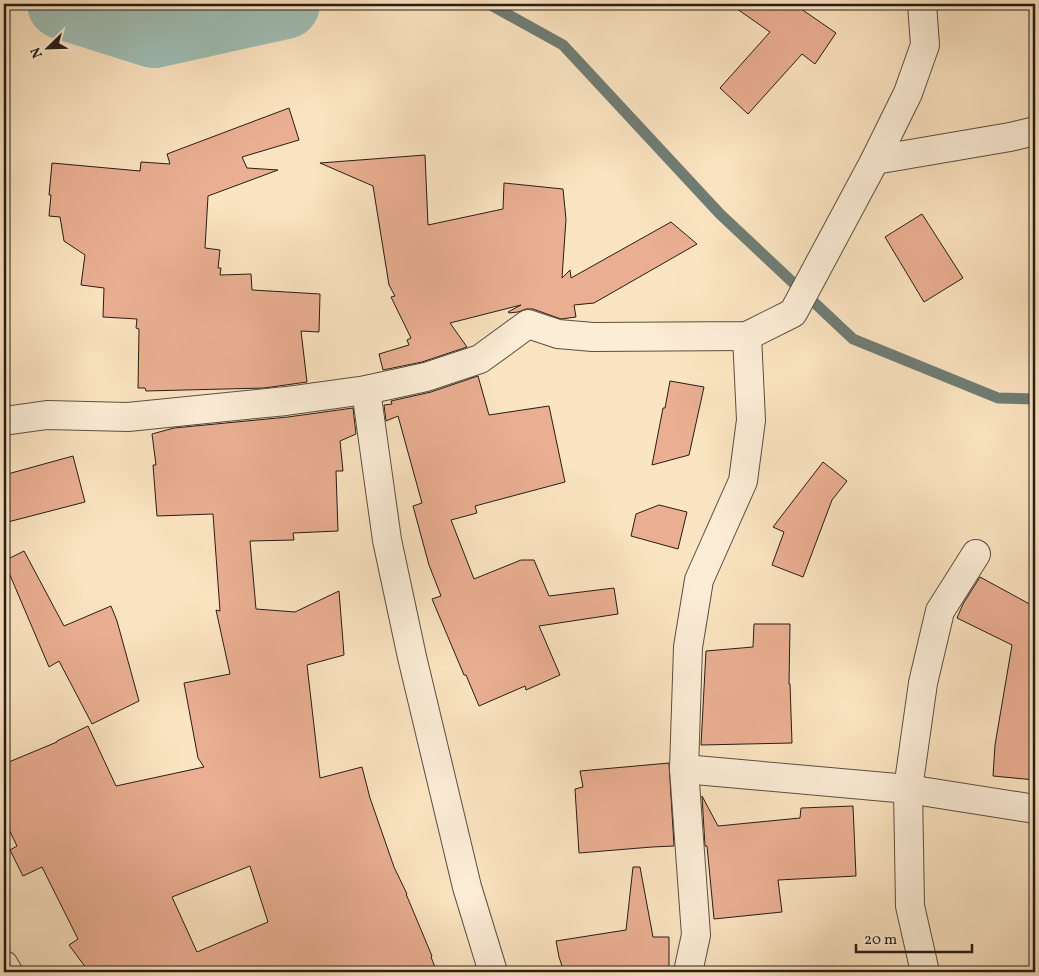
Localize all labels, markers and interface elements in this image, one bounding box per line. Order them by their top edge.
north arrow [22,22,72,72]
text: N [27,44,48,61]
scale bar [856,921,973,953]
text: 20 m [864,930,897,951]

